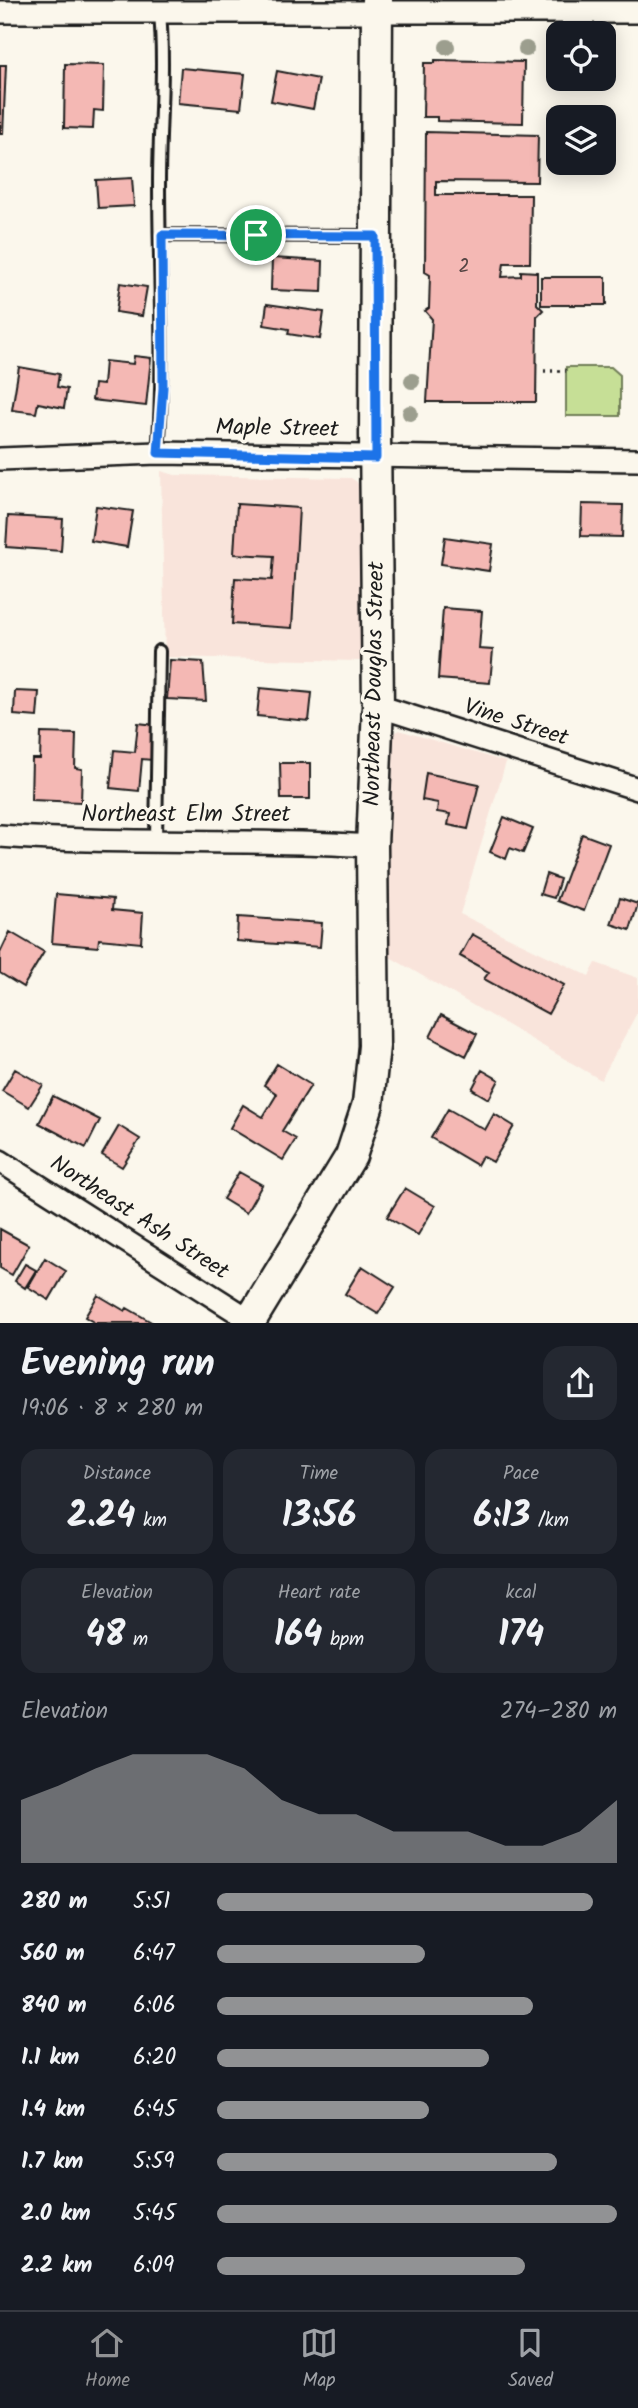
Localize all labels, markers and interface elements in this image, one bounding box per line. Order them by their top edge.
map controls [546,21,616,175]
button: locate [546,21,616,91]
button: layers [546,105,616,175]
pin [226,205,286,265]
icon: arrive [237,216,275,254]
house number: 2 [458,252,470,282]
street label: Maple Street [215,410,340,448]
street label: Northeast Douglas Street [355,560,395,807]
street label: Vine Street [459,689,574,757]
street label: Northeast Elm Street [82,797,292,833]
street label: Northeast Ash Street [42,1146,237,1290]
text: Evening run [21,1335,215,1395]
button: share [543,1346,617,1420]
text: 19:06 · 8 × 280 m [21,1391,203,1427]
text: Distance [83,1459,151,1489]
text: Time [300,1459,338,1489]
text: Pace [503,1459,539,1489]
text: 2.24 [67,1489,135,1545]
text: 13:56 [281,1489,357,1545]
text: 6:13 [473,1489,530,1545]
text: km [135,1506,167,1536]
text: /km [530,1506,569,1536]
text: Elevation [81,1578,153,1608]
text: Heart rate [278,1578,360,1608]
text: kcal [506,1578,536,1608]
text: 48 [86,1608,125,1664]
text: 164 [274,1608,322,1664]
text: 174 [498,1608,544,1664]
text: m [125,1625,148,1655]
text: bpm [322,1625,364,1655]
text: Elevation [21,1694,108,1730]
text: 274–280 m [500,1694,617,1730]
text: 280 m [21,1884,87,1920]
text: 5:51 [133,1884,171,1920]
text: 560 m [21,1936,85,1972]
text: 6:47 [133,1936,175,1972]
text: 840 m [21,1988,87,2024]
text: 6:06 [133,1988,176,2024]
text: 1.1 km [21,2040,79,2076]
text: 6:20 [133,2040,176,2076]
text: 1.4 km [21,2092,85,2128]
text: 6:45 [133,2092,176,2128]
text: 1.7 km [21,2144,83,2180]
text: 5:59 [133,2144,175,2180]
text: 2.0 km [21,2196,91,2232]
text: 5:45 [133,2196,176,2232]
text: 2.2 km [21,2248,92,2284]
text: 6:09 [133,2248,174,2284]
tab: Home [85,2324,130,2396]
tab: Map [300,2324,338,2396]
tab: Saved [508,2324,553,2396]

